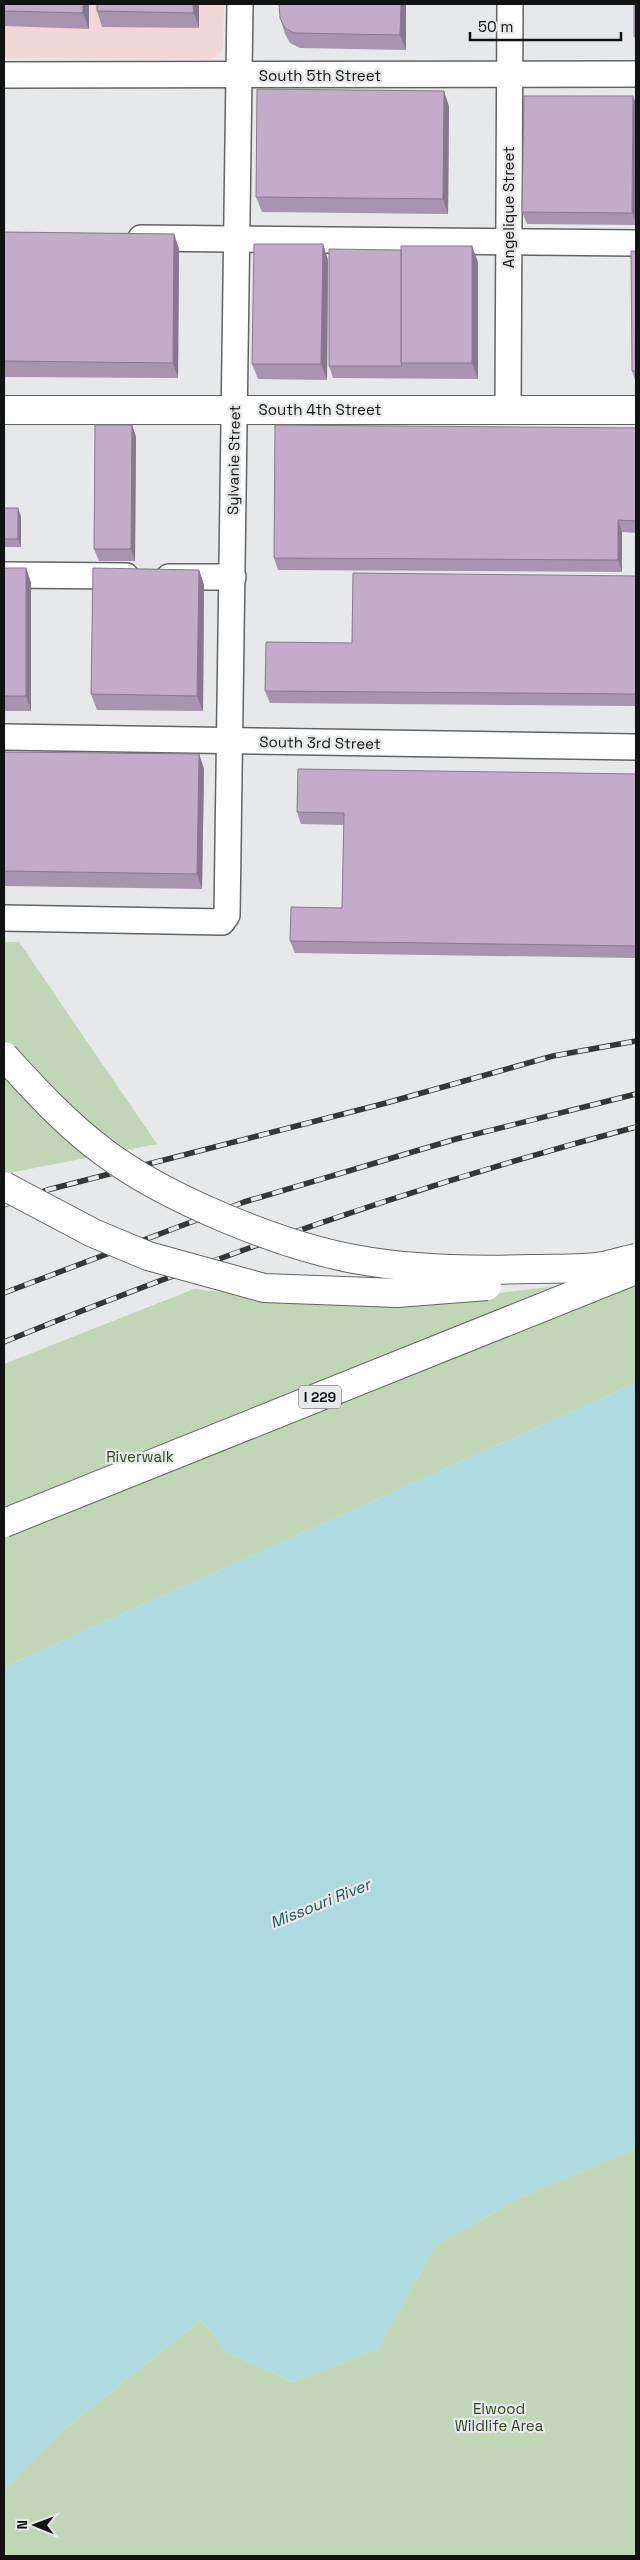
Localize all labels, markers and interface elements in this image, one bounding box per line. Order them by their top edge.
scale bar [470,10,621,42]
text: 50 m [478,17,513,36]
street label: South 5th Street [259,66,381,85]
street label: Angelique Street [499,146,518,268]
street label: South 4th Street [259,400,381,419]
street label: Sylvanie Street [223,405,244,515]
street label: South 3rd Street [259,732,381,753]
road number: I 229 [299,1385,341,1408]
park label: Riverwalk [106,1447,174,1466]
water label: Missouri River [267,1873,375,1933]
park label: Elwood Wildlife Area [455,2399,544,2435]
north arrow [10,2500,60,2550]
text: N [13,2520,31,2530]

